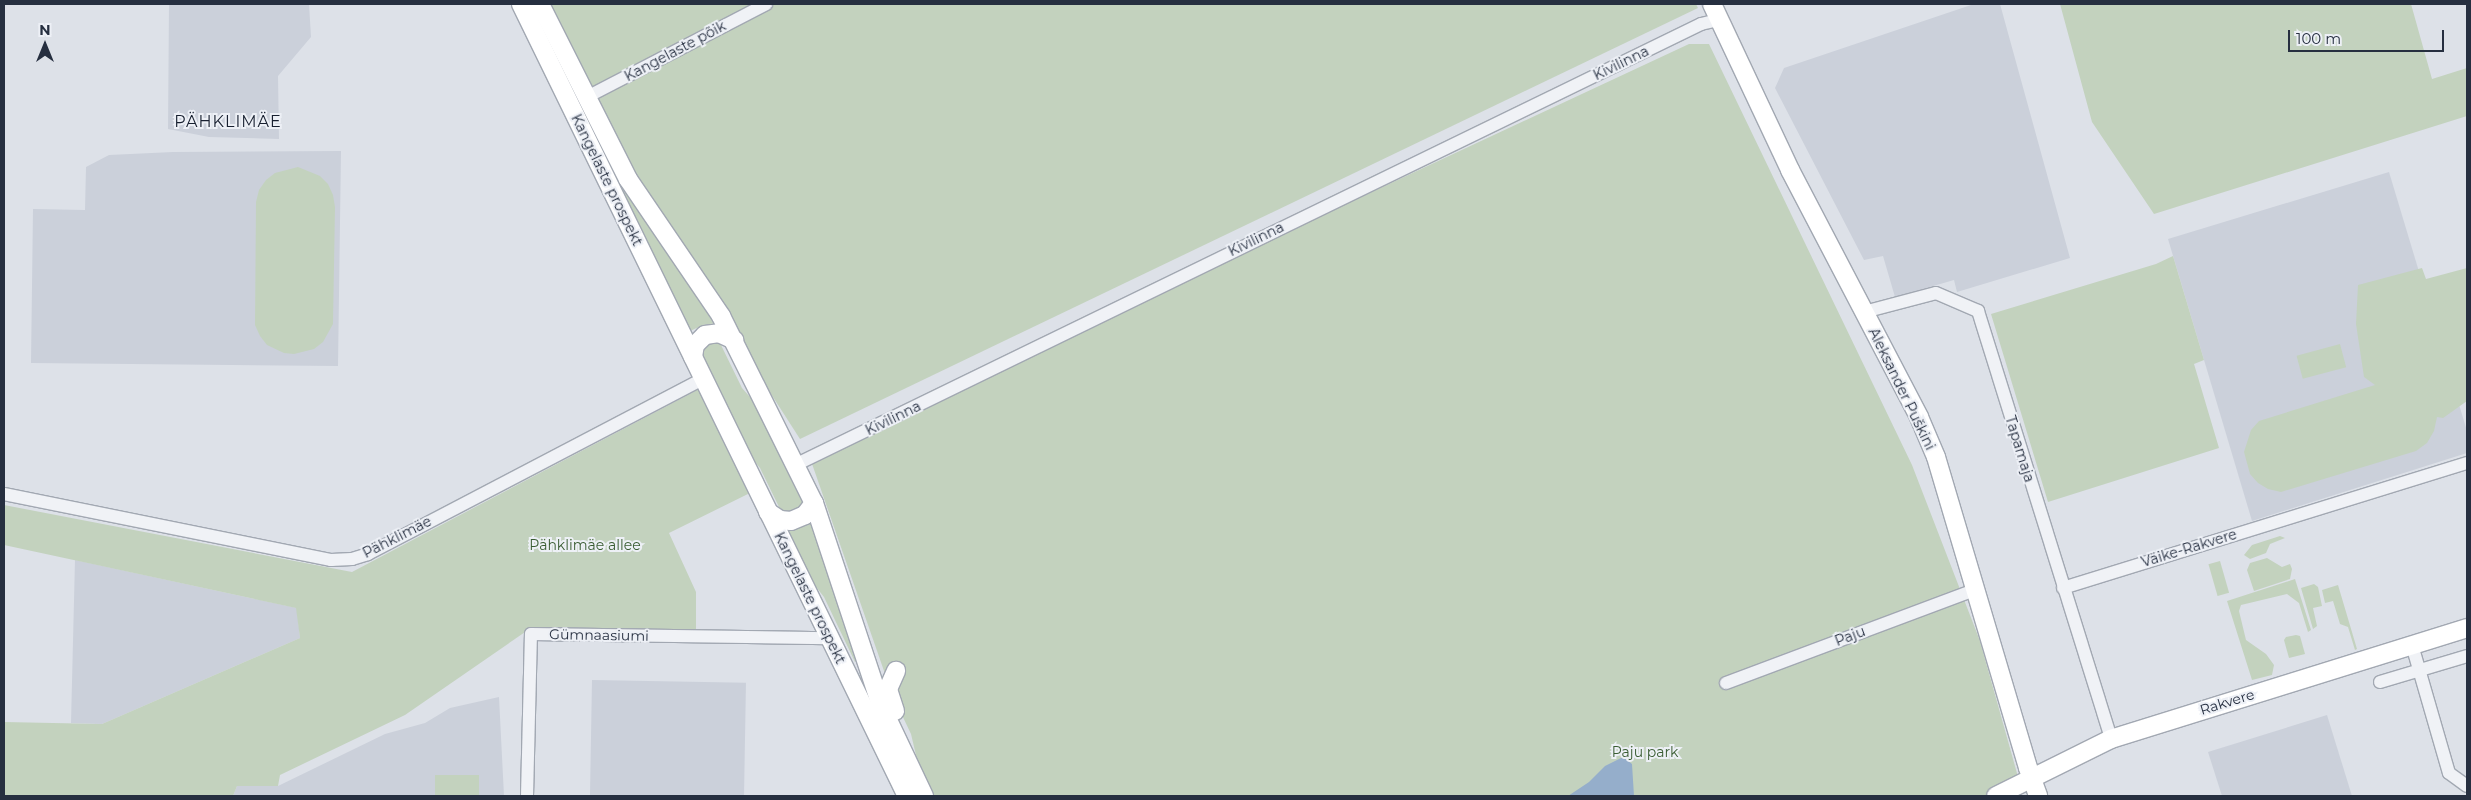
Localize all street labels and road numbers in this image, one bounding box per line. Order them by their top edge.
street label: Kangelaste põik [621,17,729,85]
street label: Kivilinna [1590,42,1652,84]
street label: Kangelaste prospekt [568,111,646,249]
street label: Kivilinna [1225,218,1287,260]
street label: Aleksander Puškini [1865,325,1939,453]
street label: Kivilinna [862,397,924,439]
street label: Tapamaja [2002,414,2038,484]
street label: Pähklimäe [360,512,434,562]
street label: Väike-Rakvere [2139,525,2239,571]
street label: Kangelaste prospekt [771,529,849,667]
street label: Paju [1832,623,1868,649]
street label: Gümnaasiumi [549,626,649,644]
street label: Rakvere [2198,686,2256,718]

